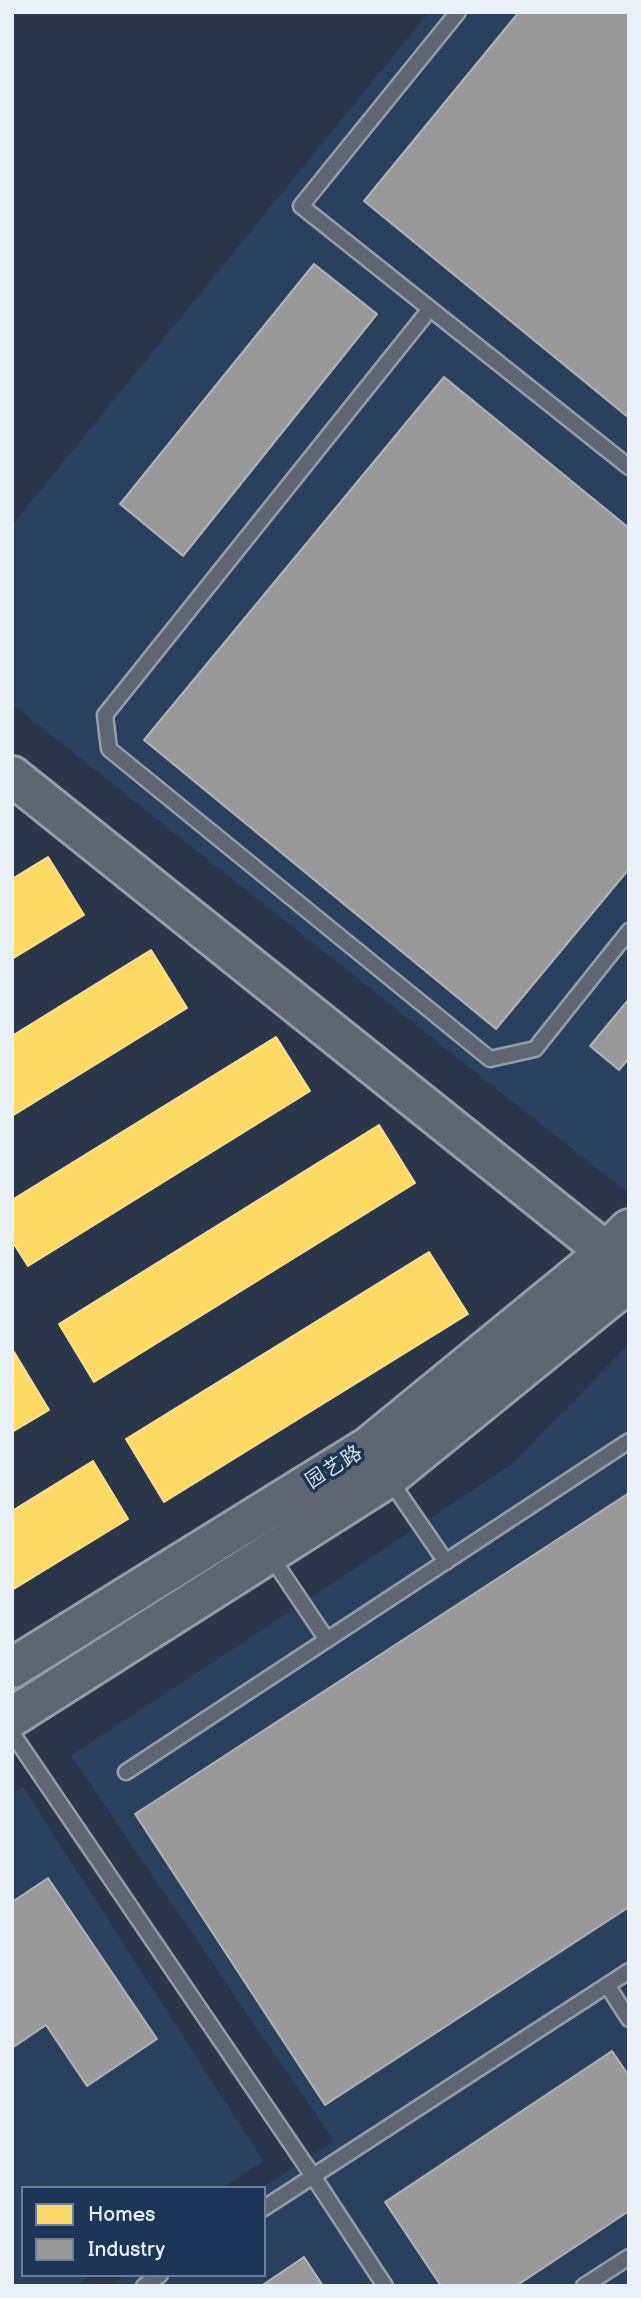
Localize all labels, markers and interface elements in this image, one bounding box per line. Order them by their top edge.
street label: 园艺路 [301,1441,367,1495]
legend [21,2186,266,2277]
text: Homes [88,2202,156,2227]
text: Industry [88,2237,165,2262]

